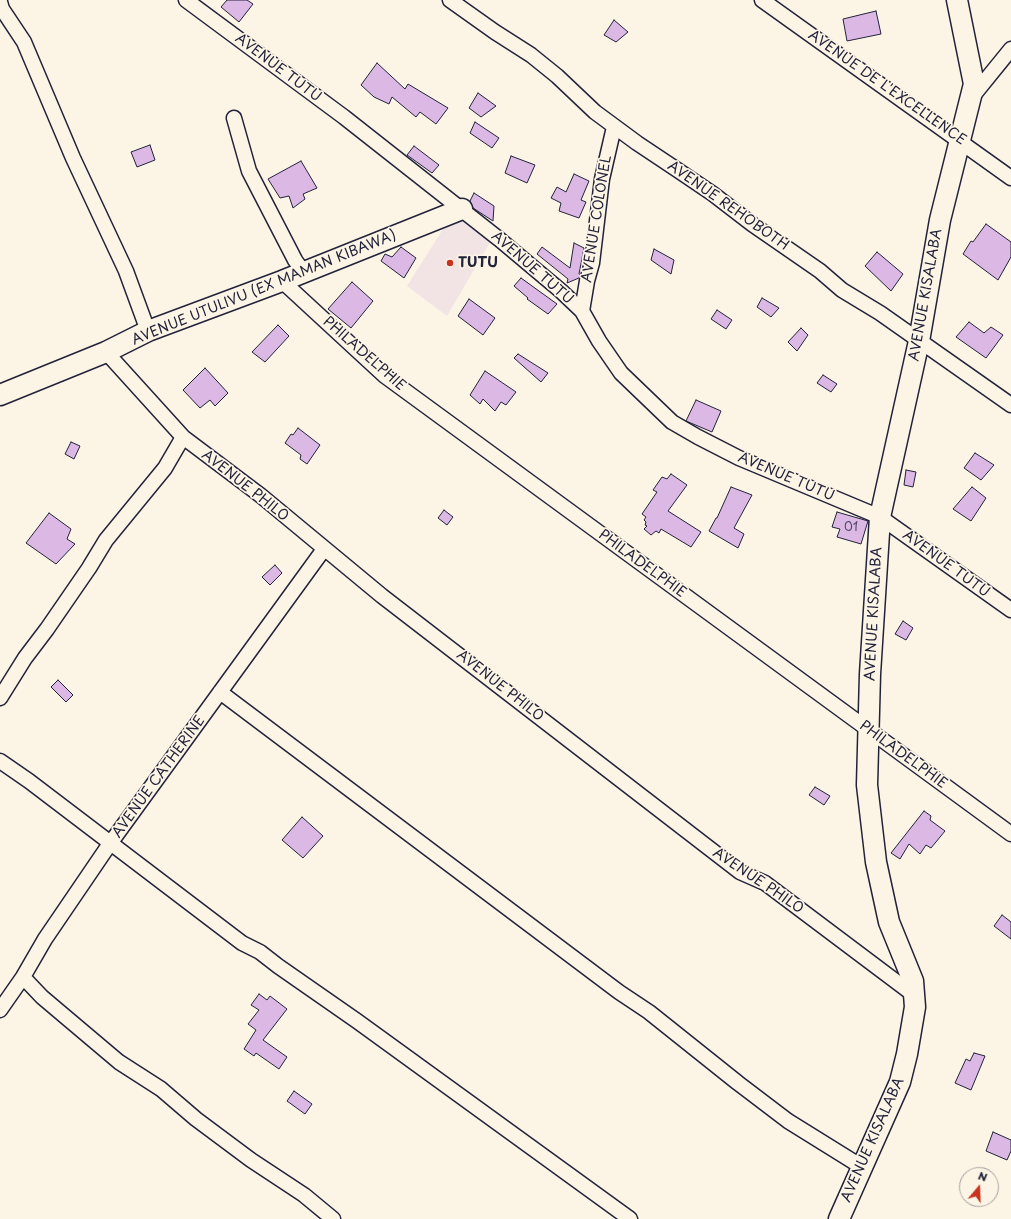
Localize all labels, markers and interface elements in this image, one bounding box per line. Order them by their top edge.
street label: AVENUE DE L'EXCELLENCE [805,27,969,149]
street label: AVENUE TUTU [232,30,324,106]
street label: AVENUE COLONEL [579,154,615,284]
street label: AVENUE REHOBOTH [664,158,792,254]
street label: AVENUE UTULIVU (EX MAMAN KIBAWA) [129,227,399,349]
street label: AVENUE KISALABA [906,227,946,363]
street label: AVENUE TUTU [488,228,576,308]
place label: TUTU [458,255,498,271]
marker: TUTU [445,258,455,268]
street label: PHILADELPHIE [319,313,409,395]
street label: AVENUE PHILO [198,447,292,525]
street label: AVENUE TUTU [735,449,837,505]
house number: 01 [844,521,858,535]
street label: PHILADELPHIE [595,527,689,601]
street label: AVENUE TUTU [899,527,993,601]
street label: AVENUE KISALABA [862,546,886,682]
street label: AVENUE PHILO [453,647,547,725]
street label: AVENUE CATHERINE [109,713,209,841]
street label: PHILADELPHIE [856,718,950,792]
street label: AVENUE PHILO [709,844,807,918]
street label: AVENUE KISALABA [838,1075,908,1205]
north arrow [959,1167,999,1207]
text: N [976,1167,990,1186]

